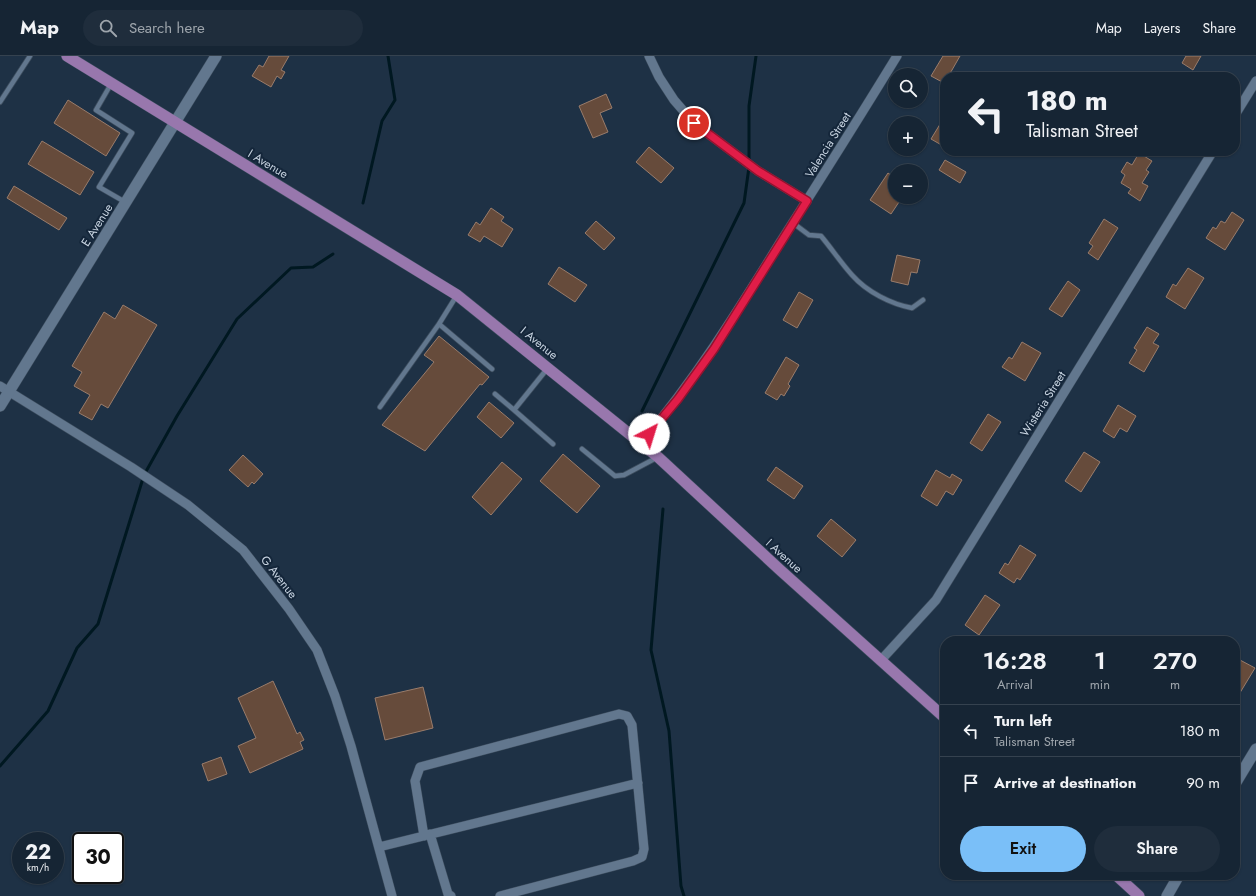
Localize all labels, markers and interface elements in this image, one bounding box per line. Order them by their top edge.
search box [83,10,363,46]
text: Map [20,14,59,41]
icon: search [97,17,119,39]
text: Search here [129,17,205,39]
text: Map [1096,18,1122,38]
text: Layers [1144,18,1180,38]
text: Share [1202,18,1236,38]
map controls [888,68,928,204]
button: search [888,68,928,108]
text: 180 m [1026,80,1108,121]
icon: left [960,88,1012,140]
pin [677,106,711,140]
street label: Valencia Street [801,109,855,181]
icon: arrive [683,112,705,134]
button: + [888,116,928,156]
text: Talisman Street [1026,118,1138,144]
street label: I Avenue [245,145,291,183]
button: − [888,164,928,204]
street label: E Avenue [77,200,117,250]
street label: I Avenue [516,322,562,364]
street label: Wisteria Street [1016,368,1070,440]
position arrow [628,413,670,455]
street label: I Avenue [762,535,806,577]
street label: G Avenue [256,552,302,602]
text: 16:28 [983,643,1047,678]
text: 1 [1094,643,1106,678]
text: 270 [1153,643,1197,678]
text: Arrival [997,675,1033,694]
text: min [1090,675,1110,694]
text: m [1170,675,1180,694]
text: Turn left [994,710,1052,732]
icon: left [960,720,982,742]
text: 180 m [1180,720,1220,742]
text: Talisman Street [994,732,1075,751]
icon: arrive [960,772,982,794]
text: Arrive at destination [994,772,1136,794]
text: 90 m [1186,772,1220,794]
button: Exit [960,826,1086,872]
button: Share [1094,826,1220,872]
speed limit sign: 30 [72,832,124,884]
text: 22 [25,838,51,867]
text: km/h [27,860,49,875]

